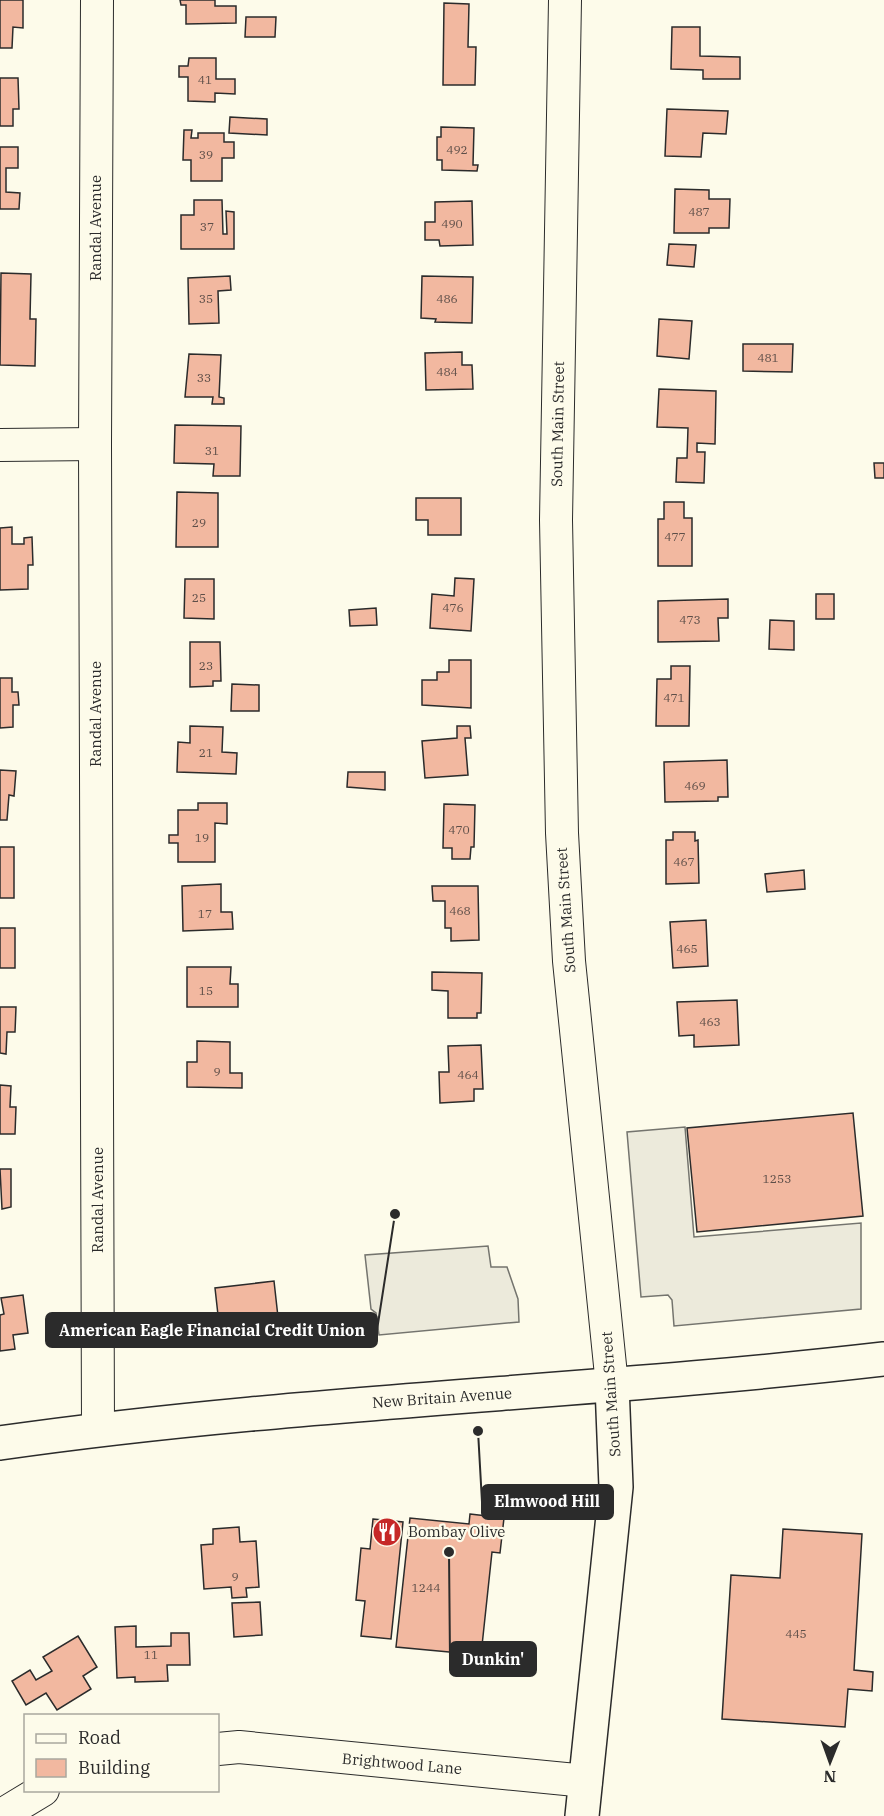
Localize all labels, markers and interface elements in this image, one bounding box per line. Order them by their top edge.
house number: 41 [198,72,212,87]
house number: 492 [446,142,468,157]
house number: 39 [199,147,213,162]
street label: Randal Avenue [86,175,105,281]
house number: 487 [688,204,710,219]
house number: 490 [441,216,463,231]
house number: 37 [200,219,214,234]
house number: 35 [199,291,213,306]
house number: 486 [436,291,458,306]
house number: 481 [757,350,779,365]
street label: South Main Street [547,361,568,487]
house number: 484 [436,364,458,379]
house number: 33 [197,370,211,385]
house number: 31 [205,443,219,458]
house number: 29 [192,515,206,530]
house number: 477 [664,529,686,544]
house number: 25 [192,590,206,605]
house number: 476 [442,600,464,615]
house number: 473 [679,612,701,627]
house number: 23 [199,658,213,673]
street label: Randal Avenue [86,661,105,767]
house number: 471 [663,690,685,705]
house number: 21 [199,745,213,760]
house number: 469 [684,778,706,793]
house number: 470 [448,822,470,837]
house number: 19 [195,830,209,845]
street label: South Main Street [552,847,579,973]
house number: 467 [673,854,695,869]
house number: 468 [449,903,471,918]
house number: 17 [198,906,212,921]
house number: 465 [676,941,698,956]
house number: 15 [199,983,213,998]
house number: 463 [699,1014,721,1029]
house number: 9 [213,1064,221,1079]
house number: 464 [457,1067,479,1082]
street label: Randal Avenue [88,1147,107,1253]
house number: 1253 [763,1171,791,1186]
callout: American Eagle Financial Credit Union [46,1313,377,1347]
text: American Eagle Financial Credit Union [59,1320,365,1340]
street label: South Main Street [597,1331,624,1457]
street label: New Britain Avenue [371,1383,513,1412]
callout: Elmwood Hill [482,1485,613,1519]
text: Elmwood Hill [494,1491,600,1511]
restaurant icon: Bombay Olive [371,1516,403,1548]
place label: Bombay Olive [408,1522,505,1541]
house number: 9 [231,1569,239,1584]
house number: 1244 [412,1580,440,1595]
house number: 445 [785,1626,807,1641]
callout: Dunkin' [450,1642,536,1676]
house number: 11 [144,1647,158,1662]
text: Dunkin' [462,1649,524,1669]
legend [24,1714,219,1792]
text: Road [78,1726,121,1749]
north arrow [800,1732,860,1792]
street label: Brightwood Lane [341,1749,463,1778]
text: Building [78,1756,150,1779]
text: N [823,1767,836,1787]

